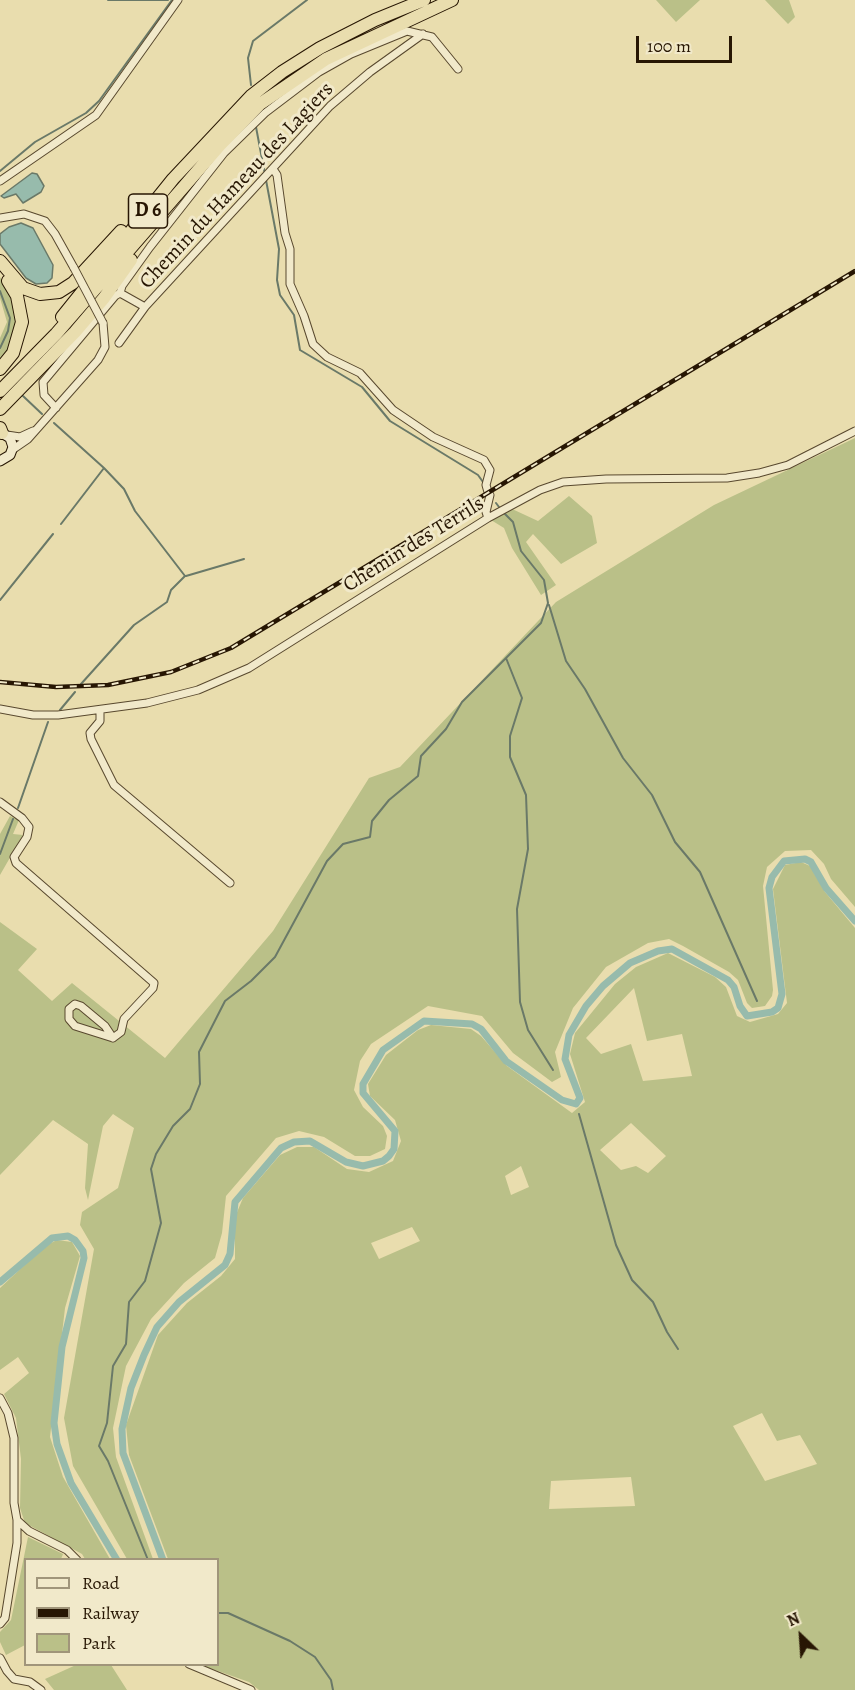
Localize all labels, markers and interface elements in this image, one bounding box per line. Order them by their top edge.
scale bar [639,24,735,62]
text: 100 m [647,34,691,58]
street label: Chemin du Hameau des Lagiers [135,78,339,294]
road number: D 6 [128,194,168,228]
street label: Chemin des Terrils [339,492,489,598]
legend [24,1558,219,1666]
text: Road [82,1571,119,1595]
text: Railway [82,1601,139,1625]
north arrow [771,1606,831,1666]
text: N [783,1607,803,1632]
text: Park [82,1631,116,1655]

